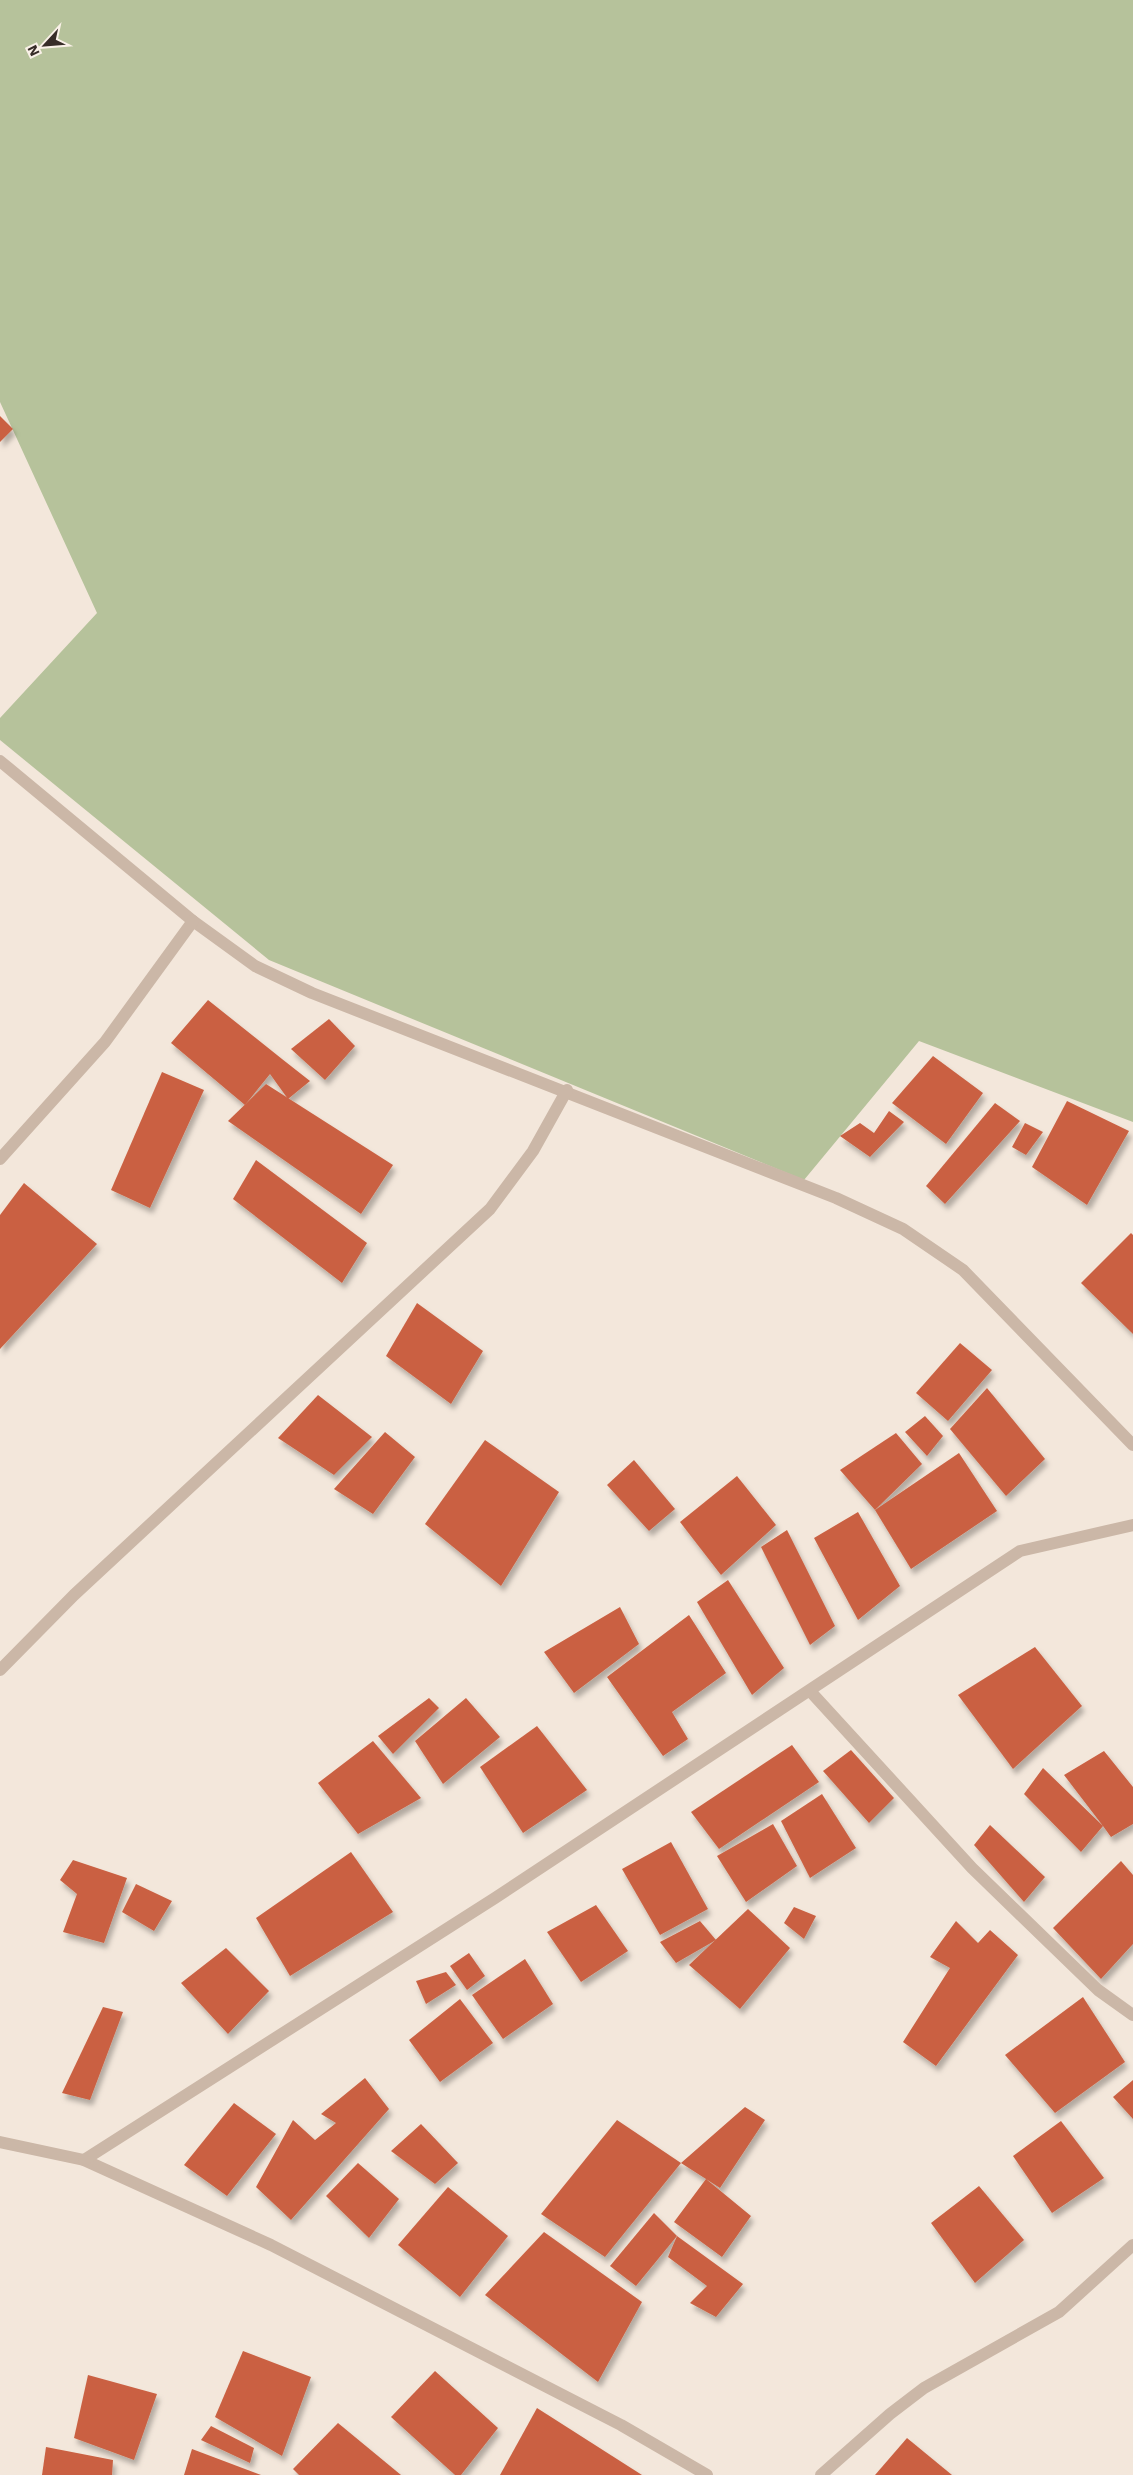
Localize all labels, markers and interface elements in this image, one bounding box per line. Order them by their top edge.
north arrow [20,20,70,70]
text: N [24,43,43,59]

